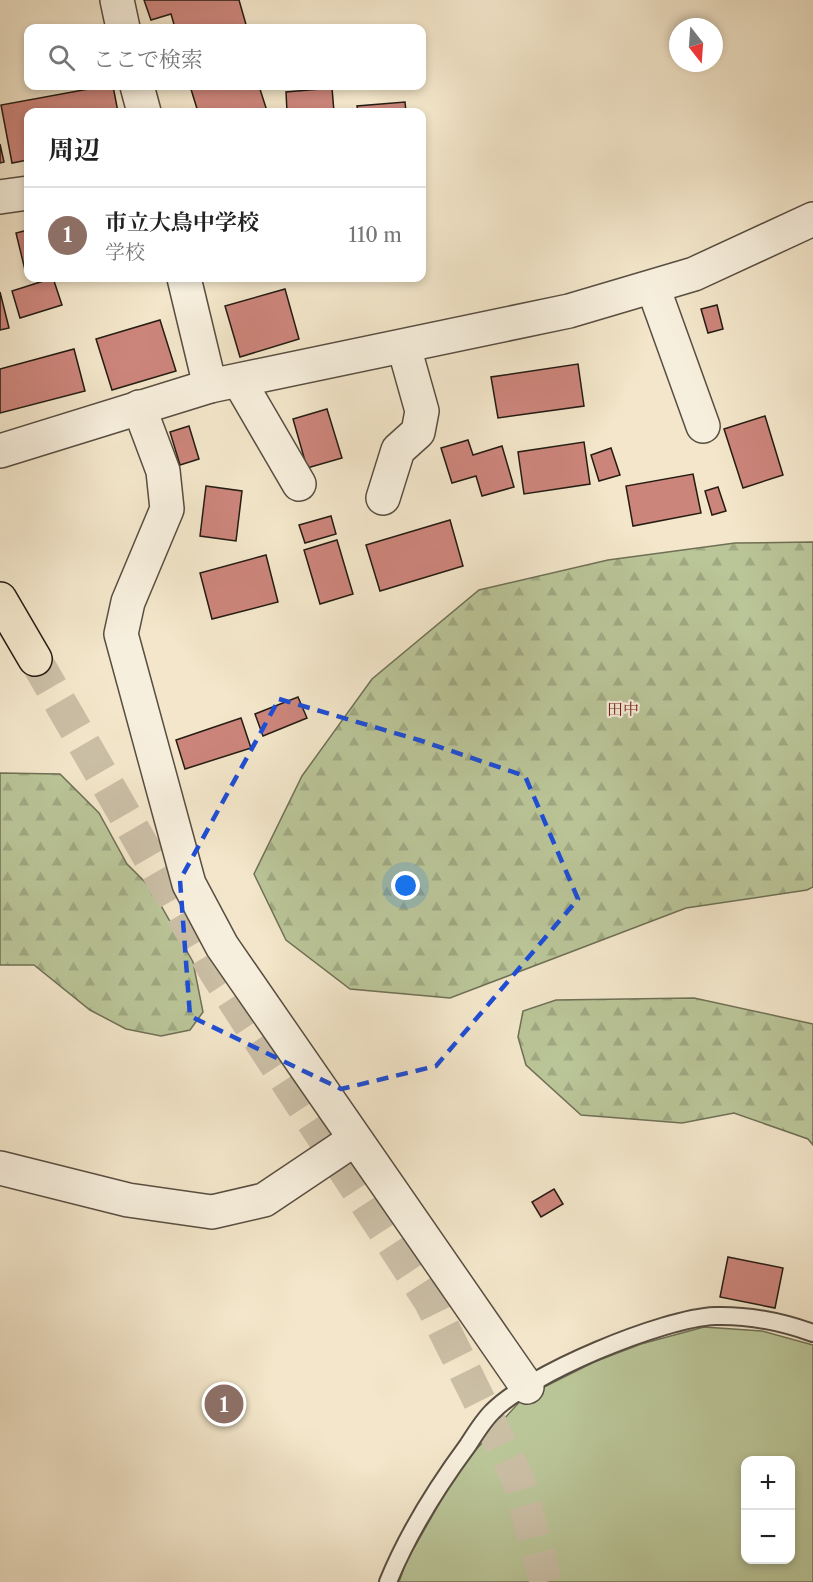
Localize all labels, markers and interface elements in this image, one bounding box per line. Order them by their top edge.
north arrow [669,18,723,72]
search box [24,24,426,90]
icon: search [45,41,78,74]
text: ここで検索 [93,46,203,73]
text: 周辺 [48,134,100,166]
text: 市立大鳥中学校 [105,209,259,236]
text: 1 [63,223,72,247]
text: 110 m [349,223,402,247]
text: 学校 [105,240,145,264]
district label: 田中 [607,699,639,719]
your location [391,871,420,900]
pin: 1 [204,1382,244,1426]
map controls [741,1456,795,1564]
button: + [741,1456,795,1510]
button: − [741,1510,795,1564]

